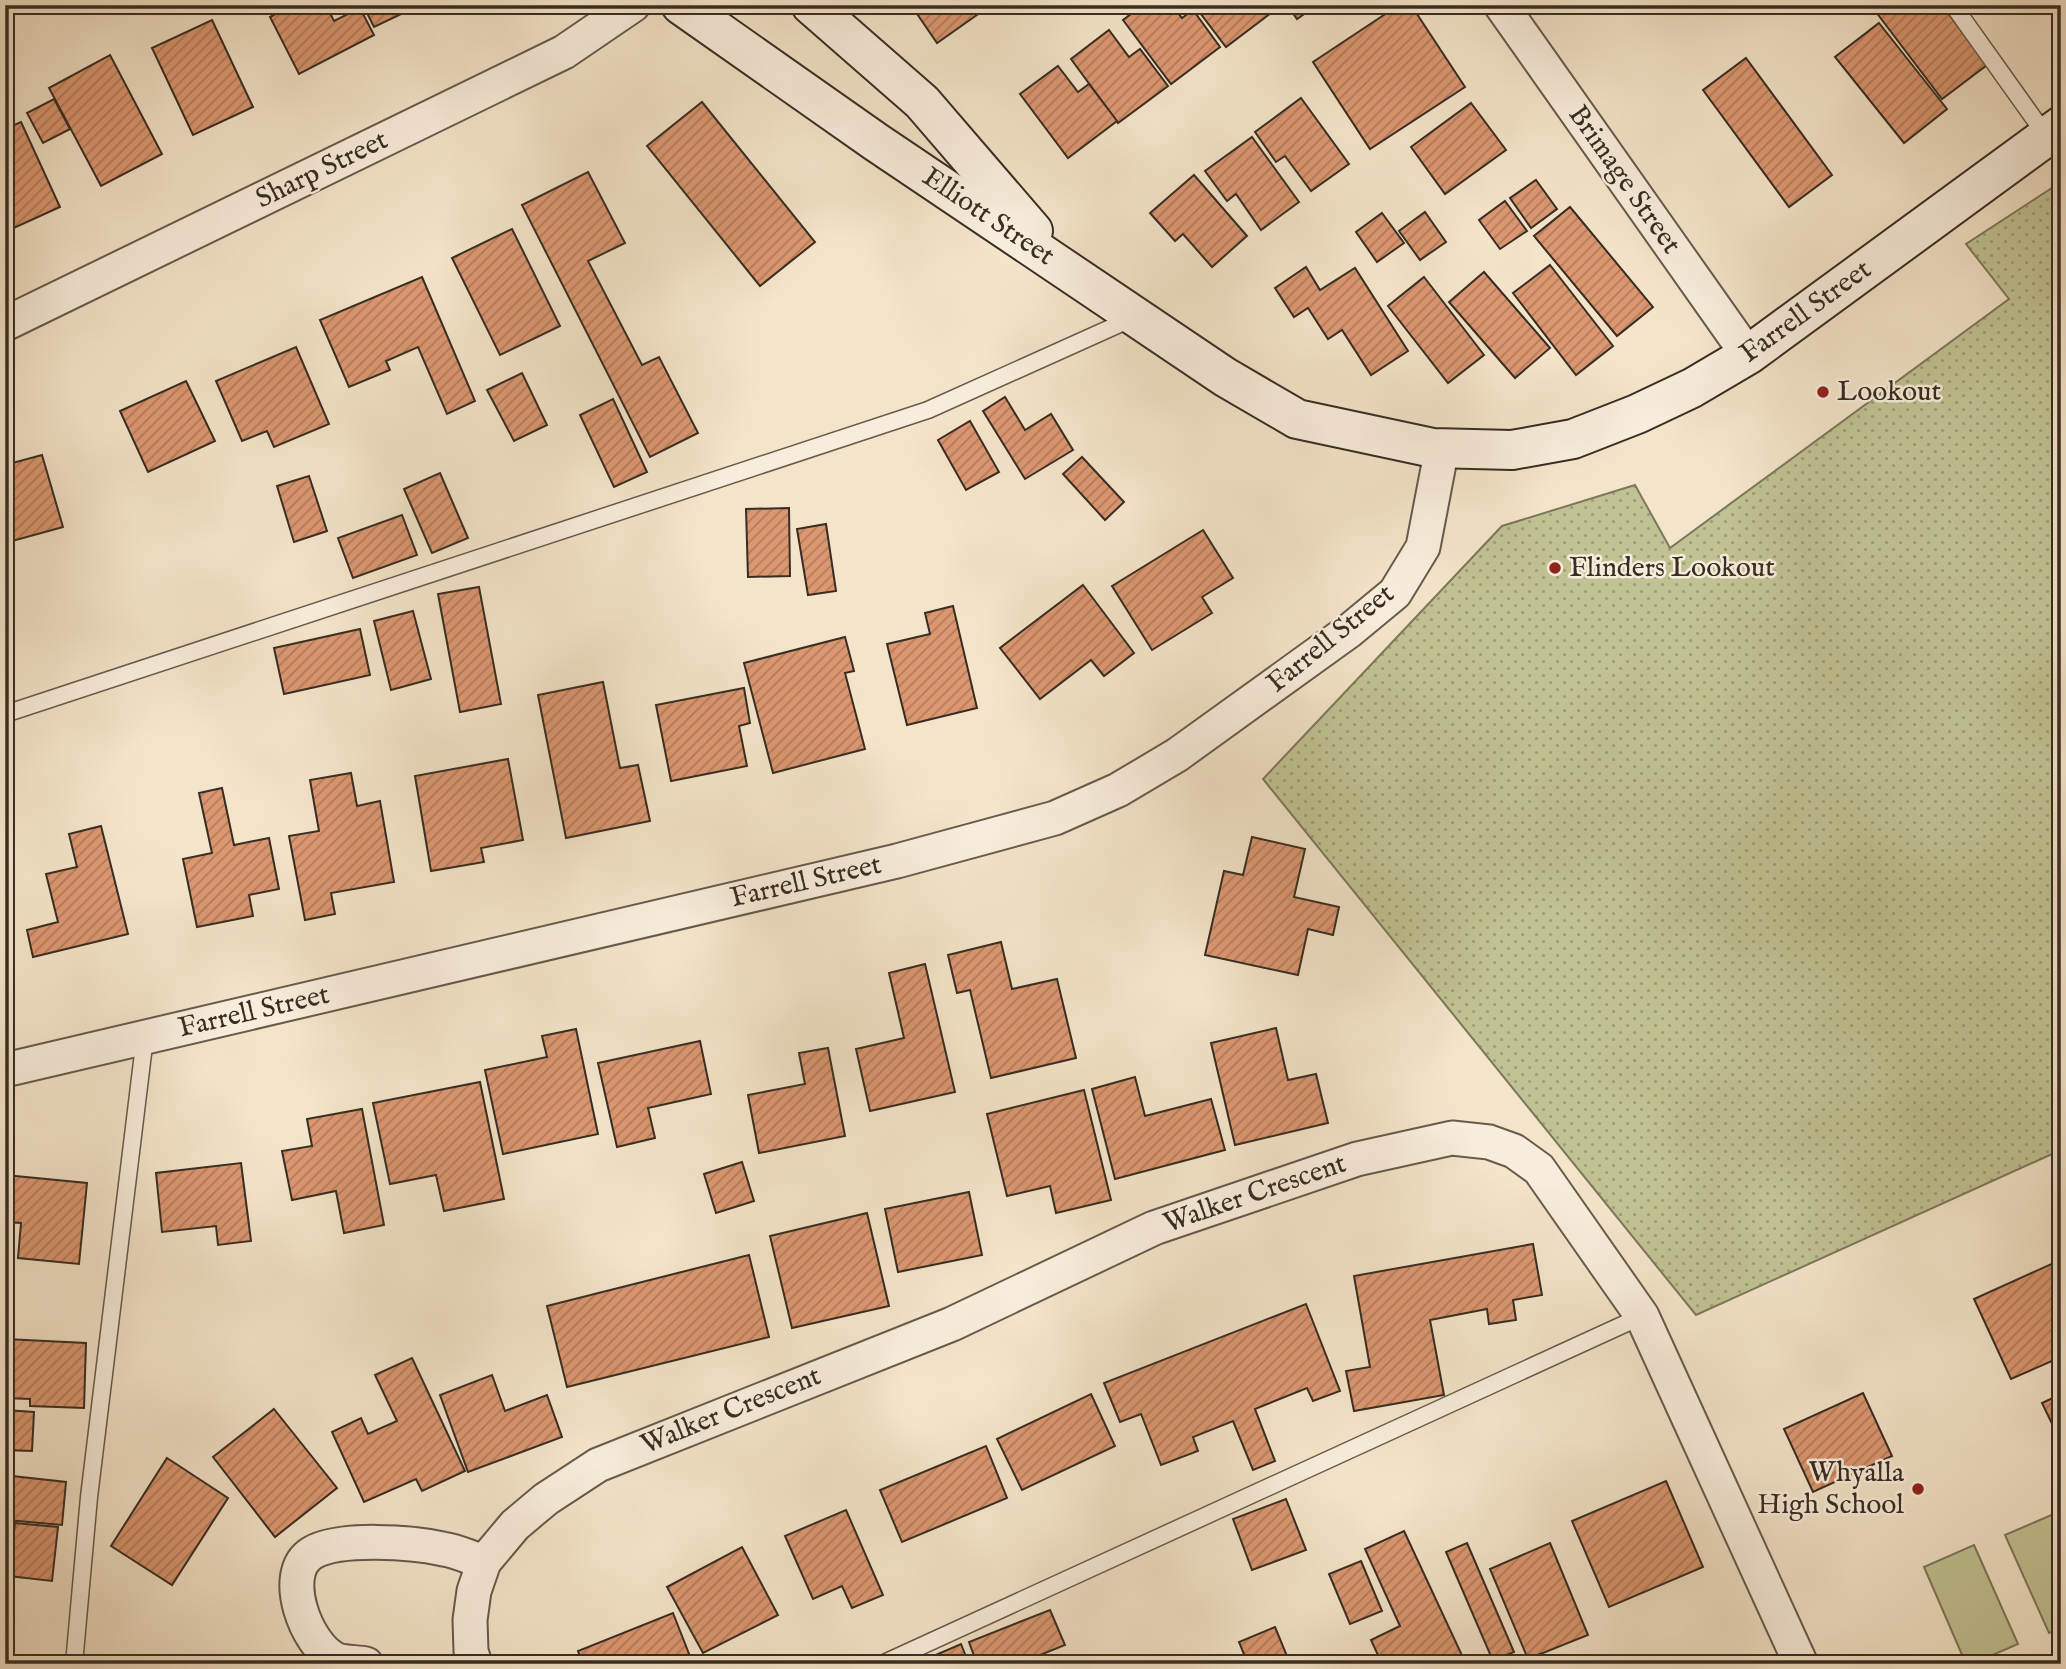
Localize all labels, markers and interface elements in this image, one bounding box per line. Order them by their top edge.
street label: Brimage Street [1560,99,1688,262]
street label: Sharp Street [250,123,394,217]
street label: Elliott Street [915,160,1061,274]
street label: Farrell Street [1733,252,1879,371]
place label: Lookout [1837,375,1941,410]
marker: Lookout [1815,384,1831,400]
place label: Flinders Lookout [1569,551,1775,586]
marker: Flinders Lookout [1547,560,1563,576]
street label: Farrell Street [1260,577,1402,701]
street label: Farrell Street [727,848,885,916]
street label: Farrell Street [175,978,333,1046]
street label: Walker Crescent [1159,1146,1351,1242]
street label: Walker Crescent [636,1359,826,1463]
place label: Whyalla High School [1757,1456,1905,1523]
marker: Whyalla High School [1910,1481,1926,1497]

